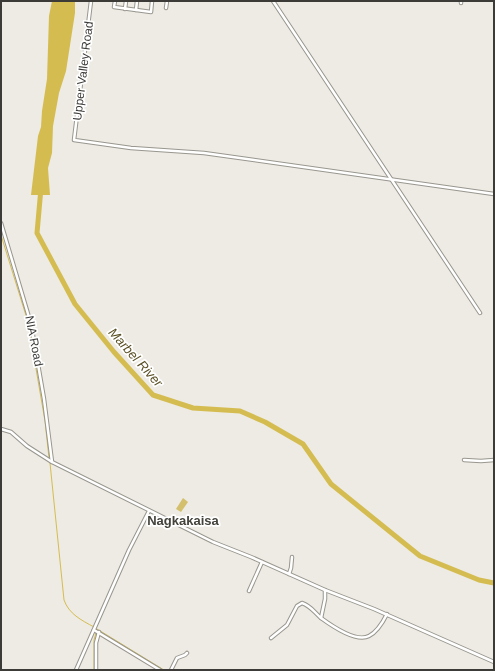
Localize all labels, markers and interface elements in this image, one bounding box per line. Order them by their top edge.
street label: Upper Valley Road [70,21,96,121]
street label: NIA Road [22,314,46,368]
water label: Marbel River [105,325,166,390]
district label: Nagkakaisa [147,513,220,528]

